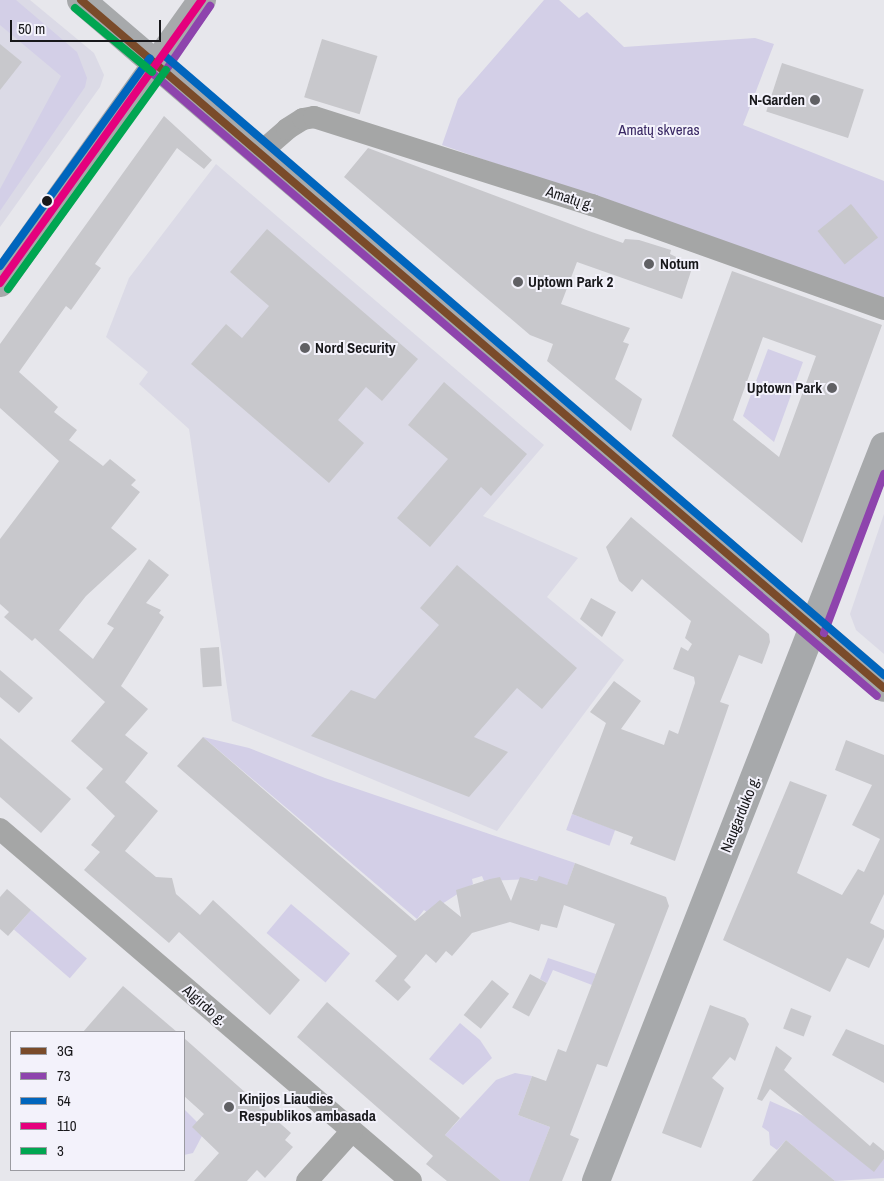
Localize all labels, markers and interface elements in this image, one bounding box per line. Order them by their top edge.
scale bar [12,10,164,42]
text: 50 m [18,18,45,39]
place label: N-Garden [749,91,805,109]
marker: N-Garden [809,94,821,106]
park label: Amatų skveras [618,121,700,139]
street label: Amatų g. [544,182,596,214]
unlabelled marker [42,196,52,206]
place label: Notum [660,255,699,273]
marker: Notum [642,257,656,271]
place label: Uptown Park 2 [528,273,613,291]
marker: Uptown Park 2 [512,276,524,288]
place label: Nord Security [315,339,396,357]
marker: Nord Security [299,342,311,354]
place label: Uptown Park [747,379,822,397]
marker: Uptown Park [826,382,838,394]
street label: Naugarduko g. [717,773,763,855]
street label: Algirdo g. [179,981,231,1029]
legend [10,1031,185,1171]
text: 3G [57,1040,73,1061]
text: 73 [57,1065,71,1086]
place label: Kinijos Liaudies Respublikos ambasada [239,1089,376,1124]
text: 54 [57,1090,71,1111]
marker: Kinijos Liaudies Respublikos ambasada [223,1101,235,1113]
text: 110 [57,1115,77,1136]
text: 3 [57,1140,64,1161]

